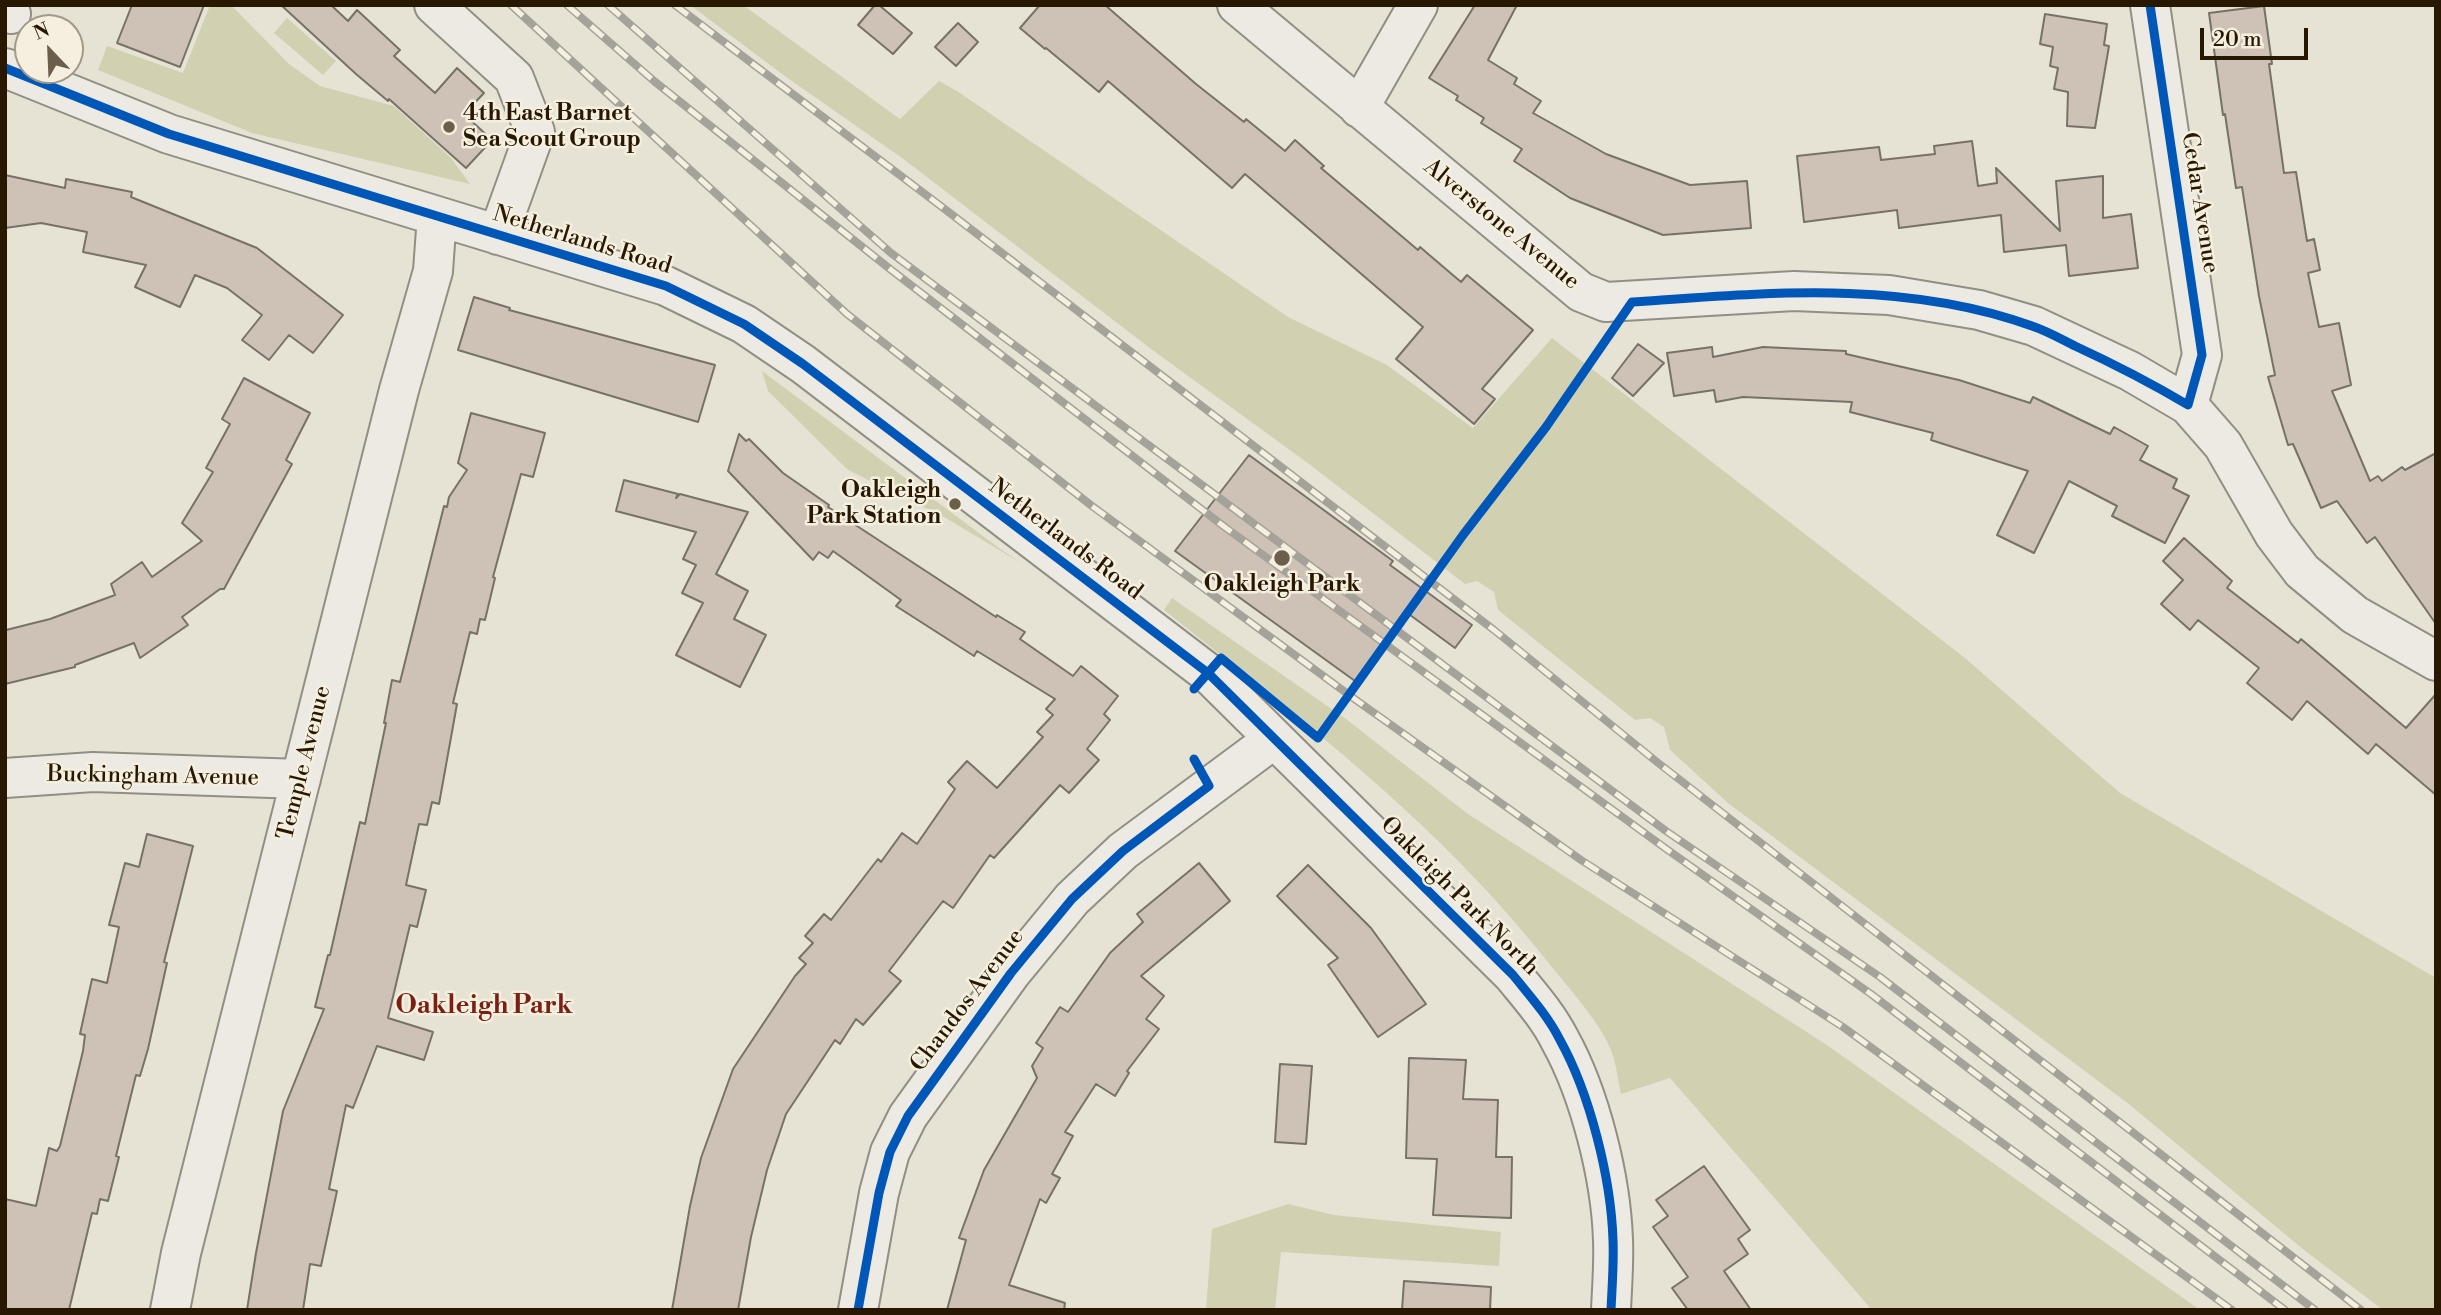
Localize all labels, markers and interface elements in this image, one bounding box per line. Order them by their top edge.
north arrow [14,14,84,84]
scale bar [2203,14,2312,58]
text: N [30,18,53,45]
text: 20 m [2213,27,2262,53]
place label: 4th East Barnet Sea Scout Group [463,100,641,154]
marker: 4th East Barnet Sea Scout Group [441,119,457,135]
street label: Cedar Avenue [2174,130,2224,276]
street label: Alverstone Avenue [1418,154,1584,296]
street label: Netherlands Road [489,201,675,281]
street label: Netherlands Road [983,473,1147,607]
place label: Oakleigh Park Station [807,477,941,531]
marker: Oakleigh Park Station [947,496,963,512]
marker: Oakleigh Park [1272,548,1292,568]
place label: Oakleigh Park [1204,571,1360,599]
street label: Temple Avenue [272,683,338,843]
street label: Buckingham Avenue [47,761,259,793]
street label: Oakleigh Park North [1374,812,1544,982]
street label: Chandos Avenue [905,924,1031,1078]
district label: Oakleigh Park [395,991,573,1023]

